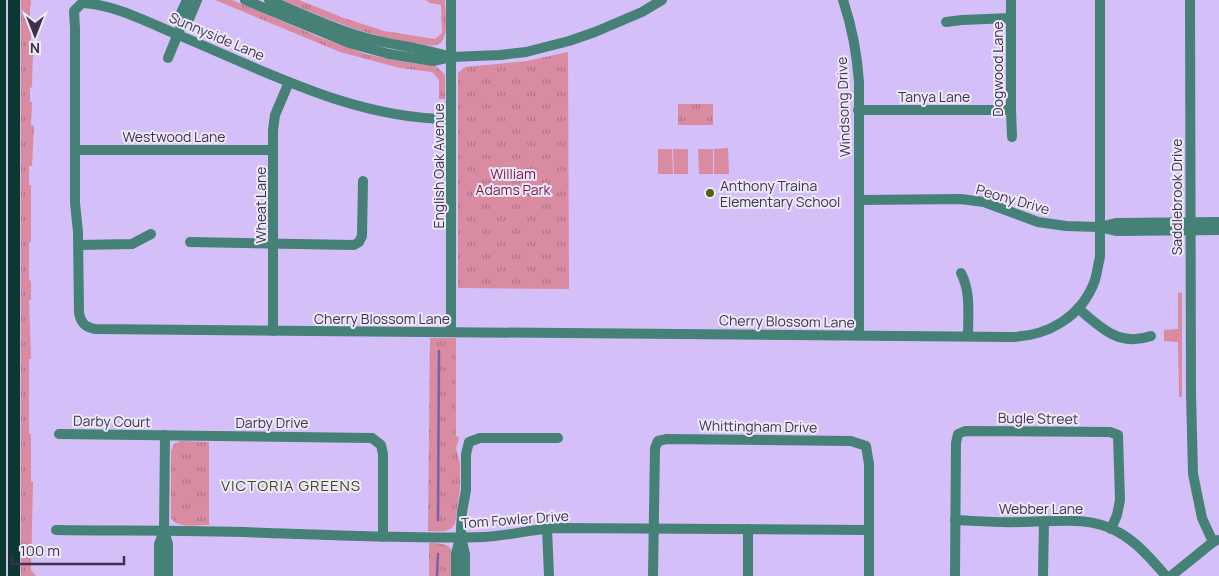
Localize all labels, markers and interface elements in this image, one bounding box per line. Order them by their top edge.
street label: Sunnyside Lane [166,7,268,65]
north arrow [10,10,60,60]
street label: Dogwood Lane [988,21,1007,117]
text: N [30,39,40,58]
street label: Windsong Drive [832,56,854,158]
street label: Tanya Lane [898,87,970,106]
street label: English Oak Avenue [429,103,448,229]
street label: Westwood Lane [123,127,225,146]
street label: Saddlebrook Drive [1167,139,1186,255]
park label: William Adams Park [476,164,551,199]
street label: Wheat Lane [251,166,270,244]
place label: Anthony Traina Elementary School [720,176,840,211]
street label: Peony Drive [974,179,1052,219]
marker: Anthony Traina Elementary School [704,187,716,199]
street label: Cherry Blossom Lane [314,309,450,328]
street label: Cherry Blossom Lane [719,310,855,332]
street label: Bugle Street [998,408,1079,428]
street label: Darby Court [73,411,151,431]
street label: Darby Drive [235,413,309,432]
street label: Whittingham Drive [699,415,817,437]
district label: VICTORIA GREENS [221,475,361,496]
street label: Webber Lane [999,499,1083,518]
street label: Tom Fowler Drive [461,506,569,532]
scale bar [12,534,125,566]
text: 100 m [20,540,60,561]

